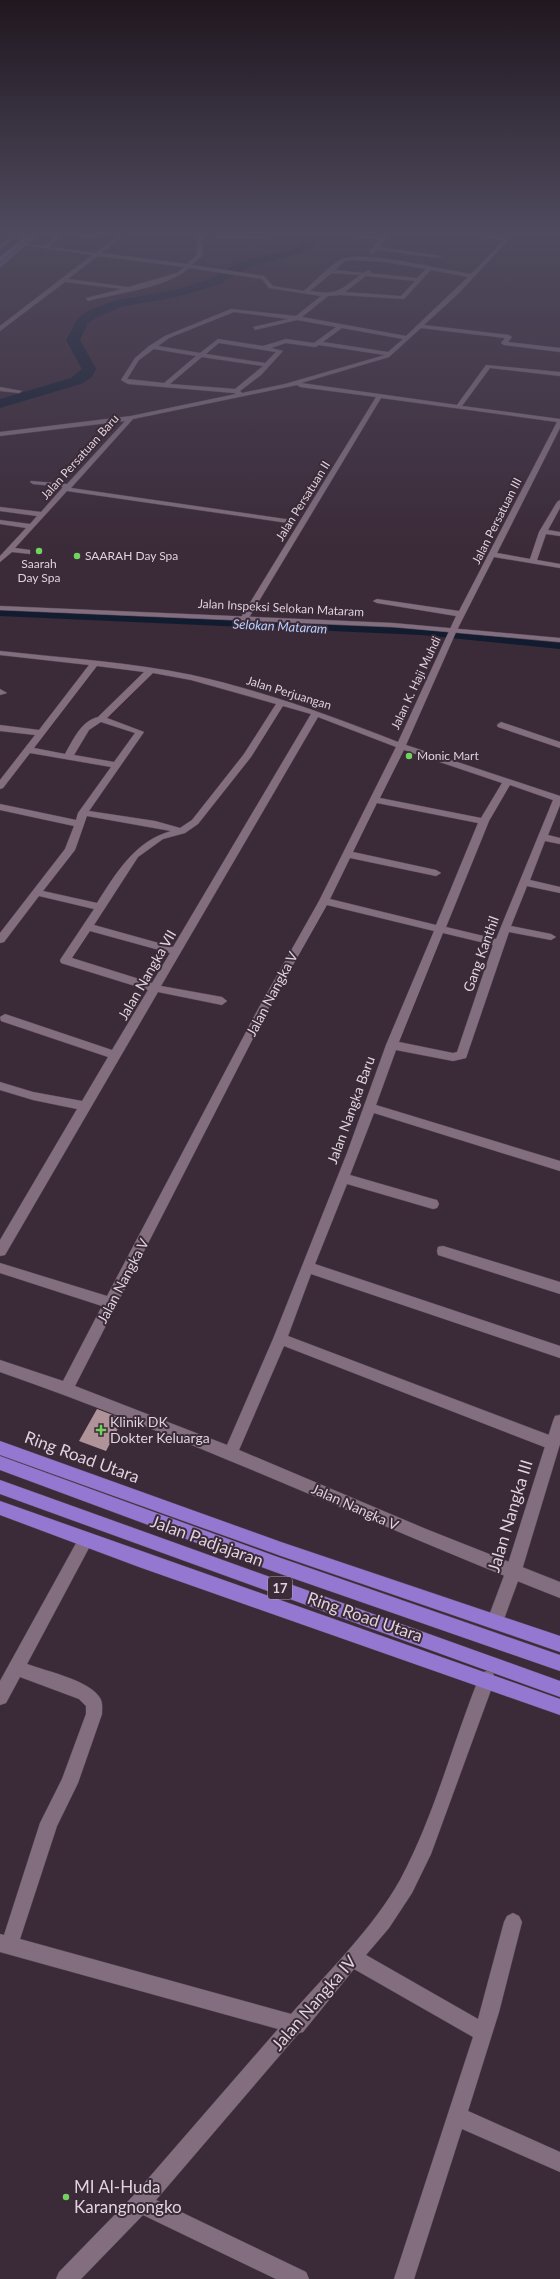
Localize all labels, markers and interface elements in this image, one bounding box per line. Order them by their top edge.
street label: Jalan Persatuan Baru [37,411,122,502]
street label: Jalan Persatuan II [272,458,333,543]
street label: Jalan Persatuan III [468,475,525,566]
marker: Saarah Day Spa [34,546,44,556]
place label: SAARAH Day Spa [85,548,178,563]
marker: SAARAH Day Spa [72,551,82,561]
place label: Saarah Day Spa [18,556,60,585]
street label: Jalan Inspeksi Selokan Mataram [198,596,365,619]
water label: Selokan Mataram [232,616,328,636]
street label: Jalan K. Haji Muhdi [387,634,444,732]
street label: Jalan Perjuangan [245,672,333,713]
place label: Monic Mart [417,748,479,763]
marker: Monic Mart [404,751,414,761]
street label: Gang Kanthil [459,914,502,994]
street label: Jalan Nangka VII [114,927,179,1023]
street label: Jalan Nangka V [242,948,301,1039]
street label: Jalan Nangka Baru [323,1054,378,1166]
street label: Jalan Nangka V [93,1235,152,1326]
place label: Klinik DK Dokter Keluarga [110,1413,210,1446]
marker: Klinik DK Dokter Keluarga [95,1424,107,1436]
street label: Ring Road Utara [22,1426,142,1487]
street label: Jalan Nangka III [482,1457,537,1575]
street label: Jalan Nangka V [309,1480,402,1534]
street label: Jalan Padjajaran [148,1510,266,1571]
road number: 17 [268,1577,292,1599]
street label: Ring Road Utara [305,1587,426,1646]
street label: Jalan Nangka IV [267,1951,361,2054]
place label: MI Al-Huda Karangnongko [74,2176,182,2217]
marker: MI Al-Huda Karangnongko [61,2192,71,2202]

